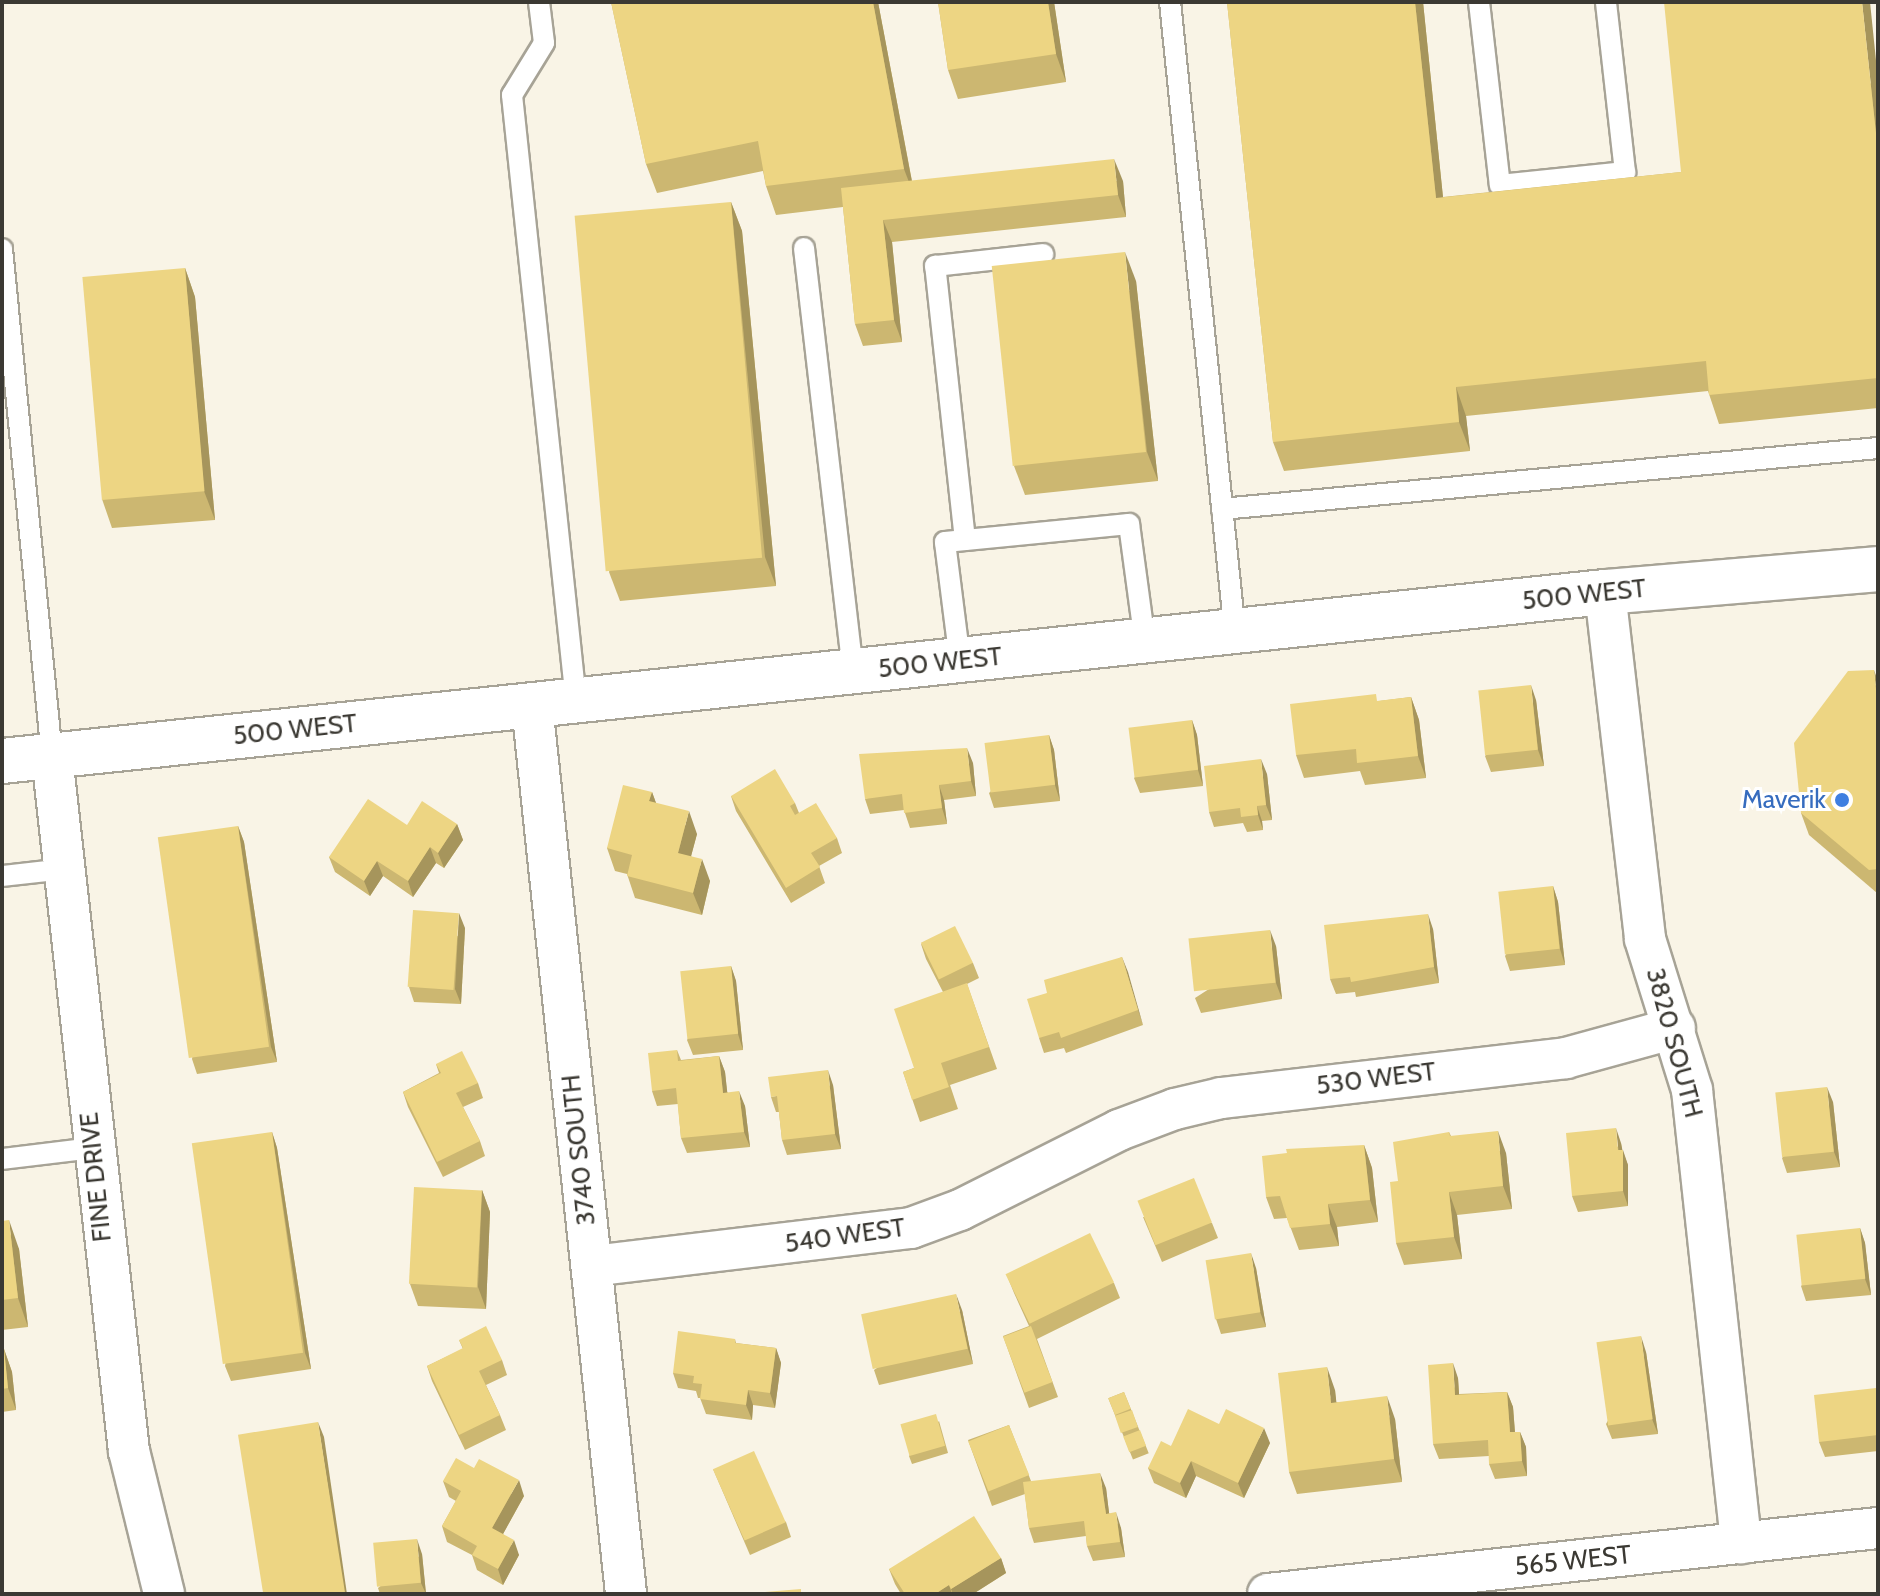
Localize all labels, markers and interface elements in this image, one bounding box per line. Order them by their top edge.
street label: 500 WEST [1521,573,1647,617]
street label: 500 WEST [877,641,1003,685]
street label: 500 WEST [232,708,358,752]
place label: Maverik [1742,784,1826,816]
marker: Maverik [1833,791,1851,809]
street label: 3820 SOUTH [1639,965,1709,1121]
street label: 530 WEST [1314,1056,1438,1102]
street label: 3740 SOUTH [556,1073,602,1227]
street label: FINE DRIVE [74,1111,118,1243]
street label: 540 WEST [783,1212,907,1260]
street label: 565 WEST [1513,1539,1633,1583]

